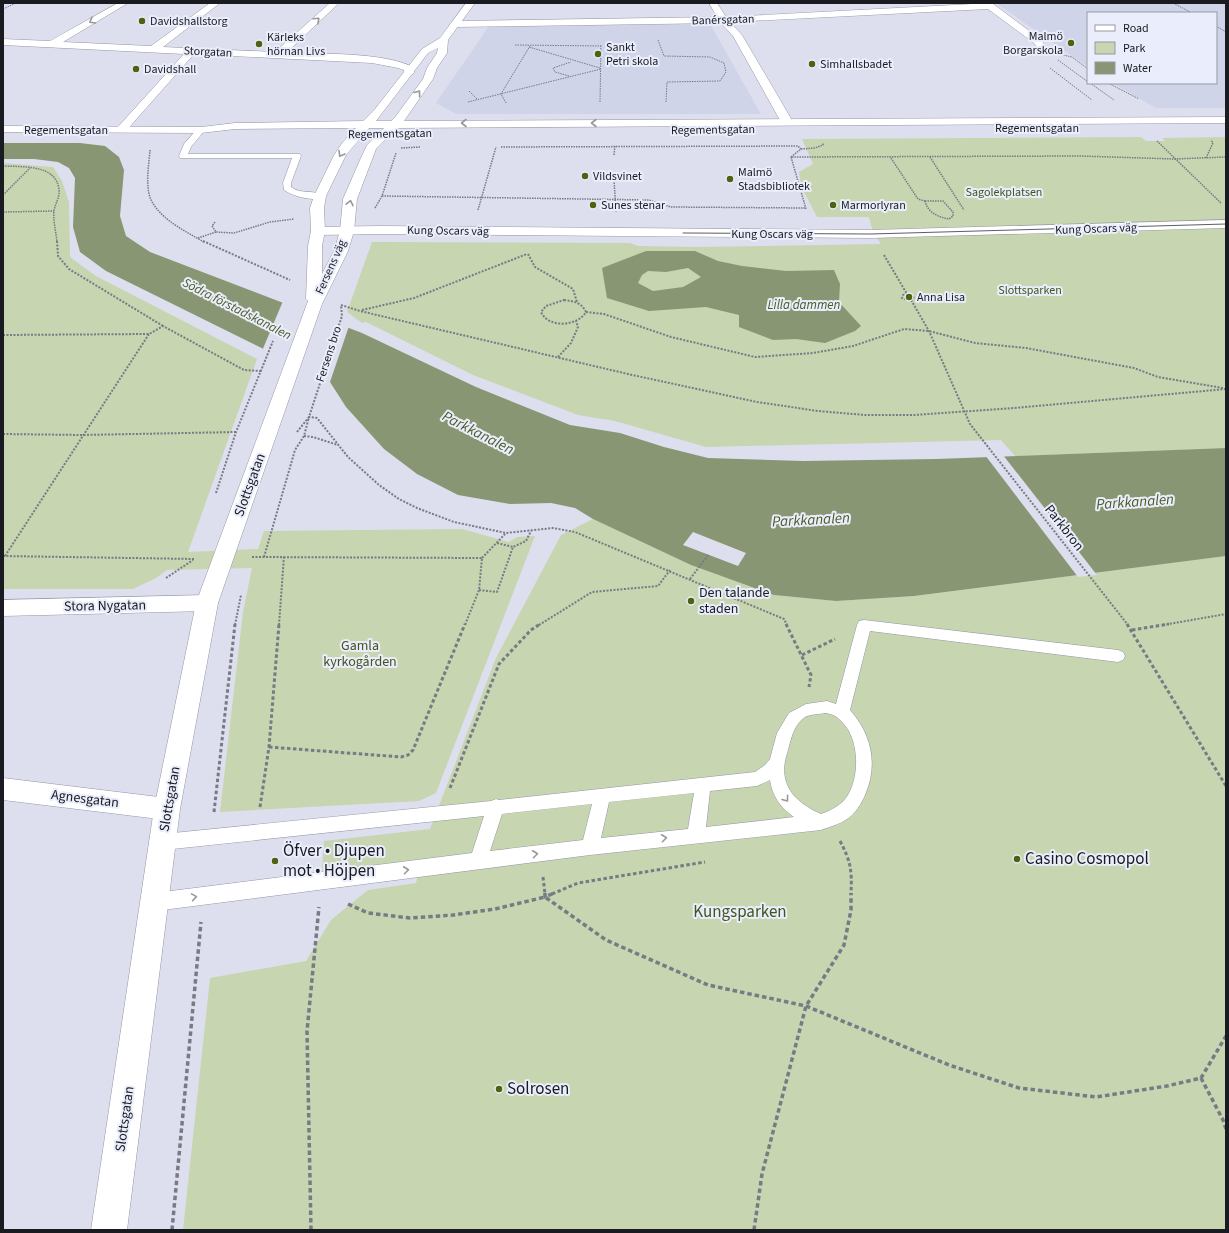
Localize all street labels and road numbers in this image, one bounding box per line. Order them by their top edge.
street label: Banérsgatan [691,10,755,30]
street label: Storgatan [183,42,233,62]
street label: Regementsgatan [995,120,1079,137]
street label: Regementsgatan [671,121,755,139]
street label: Regementsgatan [24,122,108,139]
street label: Regementsgatan [348,125,432,143]
street label: Kung Oscars väg [1055,219,1137,239]
street label: Kung Oscars väg [407,222,489,240]
street label: Kung Oscars väg [731,226,813,243]
street label: Fersens väg [311,237,351,297]
street label: Fersens bro [312,324,346,384]
street label: Slottsgatan [229,450,271,520]
street label: Parkbron [1040,501,1088,555]
street label: Stora Nygatan [64,595,146,617]
street label: Slottsgatan [154,765,186,833]
street label: Agnesgatan [50,785,120,813]
street label: Slottsgatan [110,1085,140,1153]

